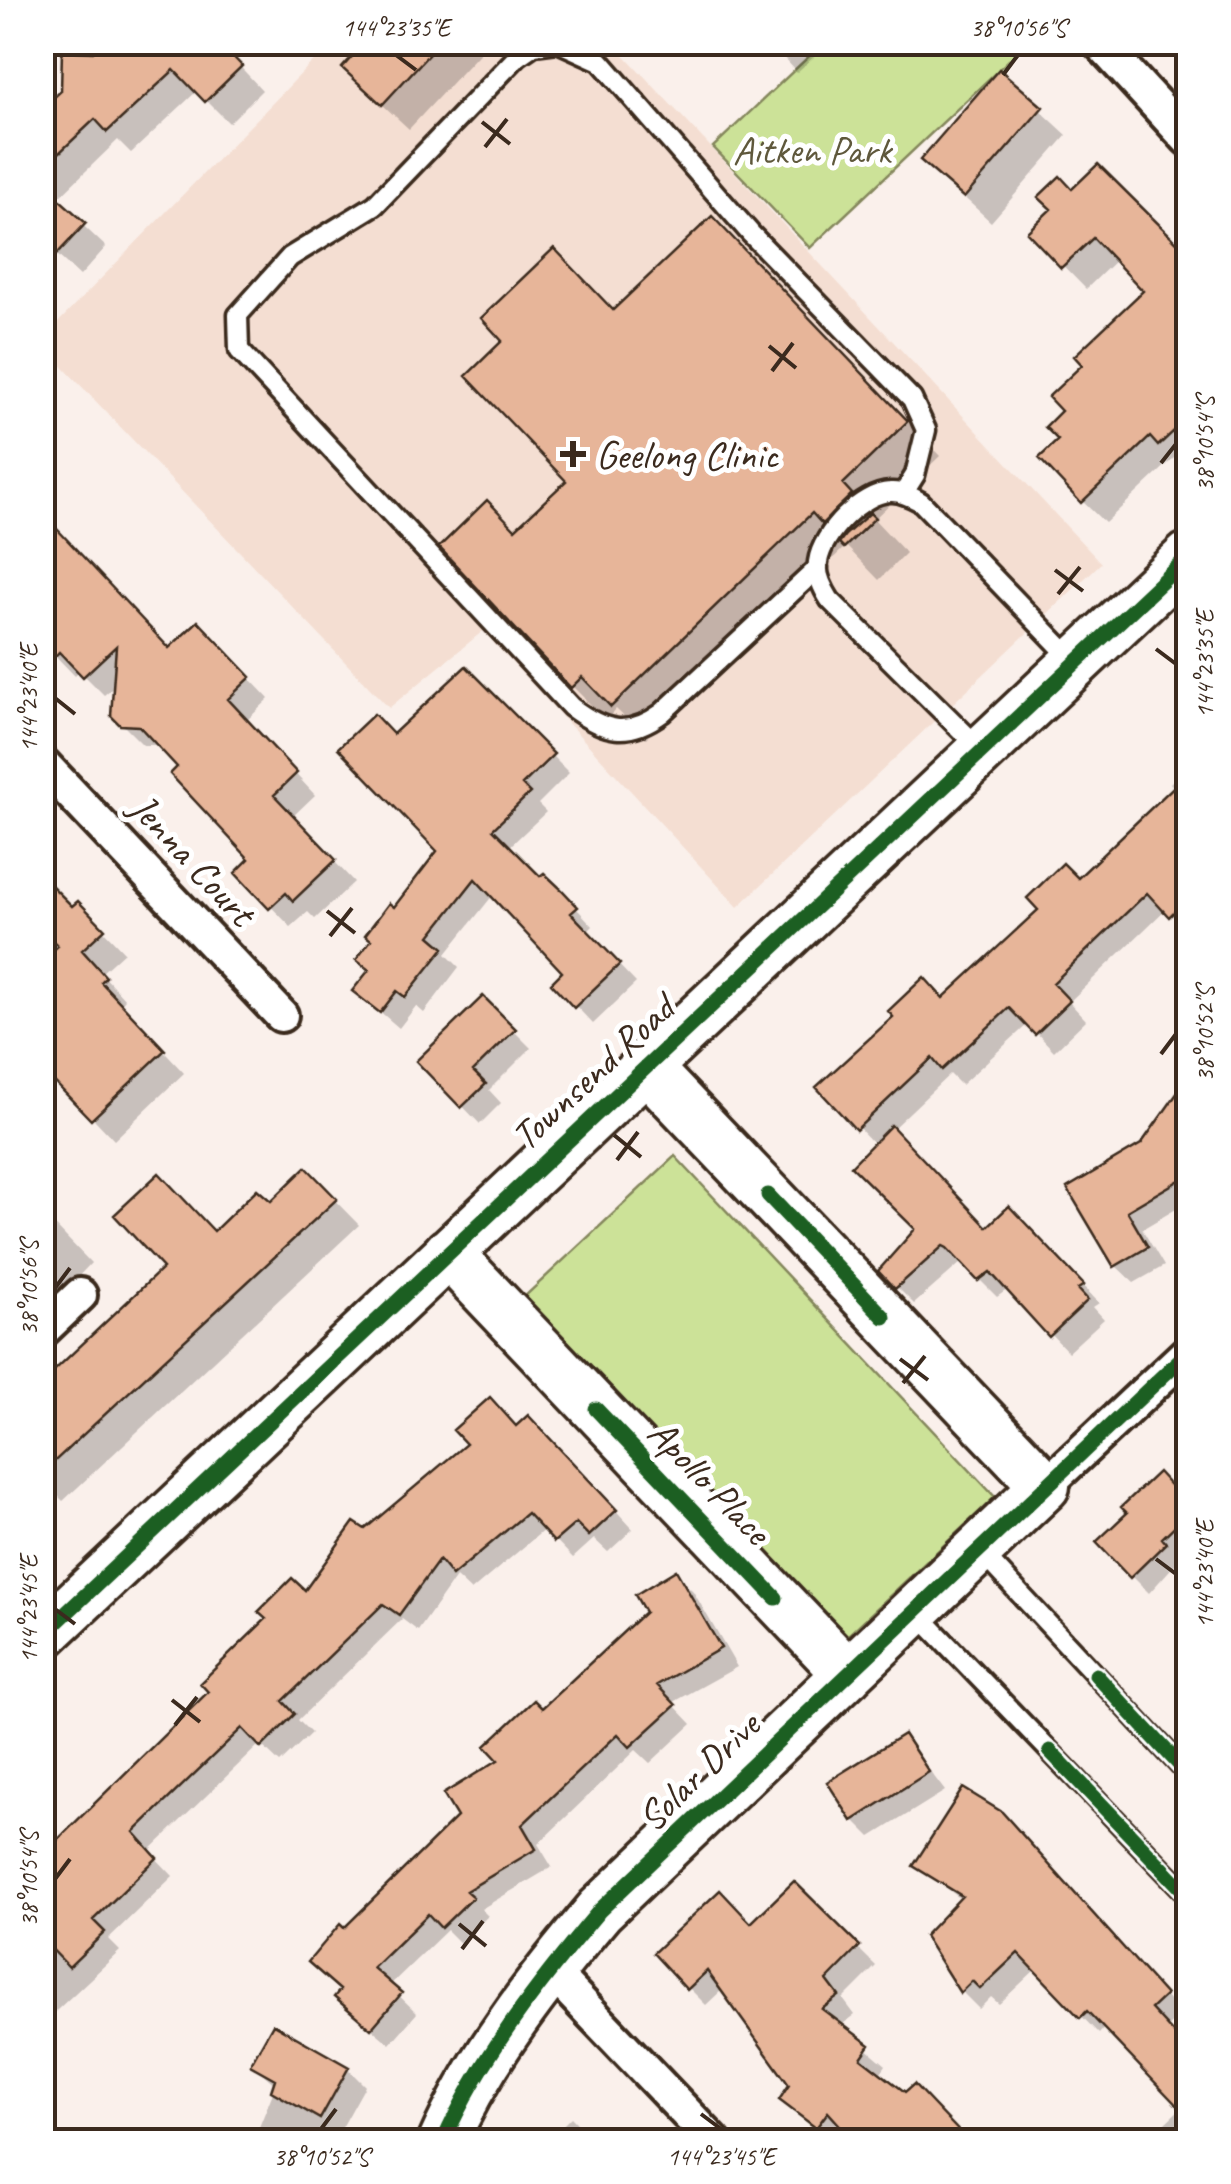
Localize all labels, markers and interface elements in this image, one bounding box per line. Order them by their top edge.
text: 144°23'35"E [342,12,453,44]
text: 38°10'56"S [970,12,1071,44]
park label: Aitken Park [733,125,894,175]
text: 38°10'54"S [1189,391,1221,492]
place label: Geelong Clinic [596,430,779,480]
marker: Geelong Clinic [560,441,586,467]
text: 144°23'35"E [1189,607,1221,718]
text: 144°23'40"E [13,641,45,752]
street label: Jenna Court [117,782,268,939]
street label: Townsend Road [500,981,689,1161]
text: 38°10'52"S [1189,981,1221,1082]
text: 38°10'56"S [13,1235,45,1336]
street label: Apollo Place [637,1408,783,1557]
text: 144°23'40"E [1189,1517,1221,1628]
text: 144°23'45"E [13,1552,45,1663]
street label: Solar Drive [627,1699,773,1842]
text: 38°10'54"S [13,1826,45,1927]
text: 38°10'52"S [273,2141,374,2173]
text: 144°23'45"E [667,2141,778,2173]

